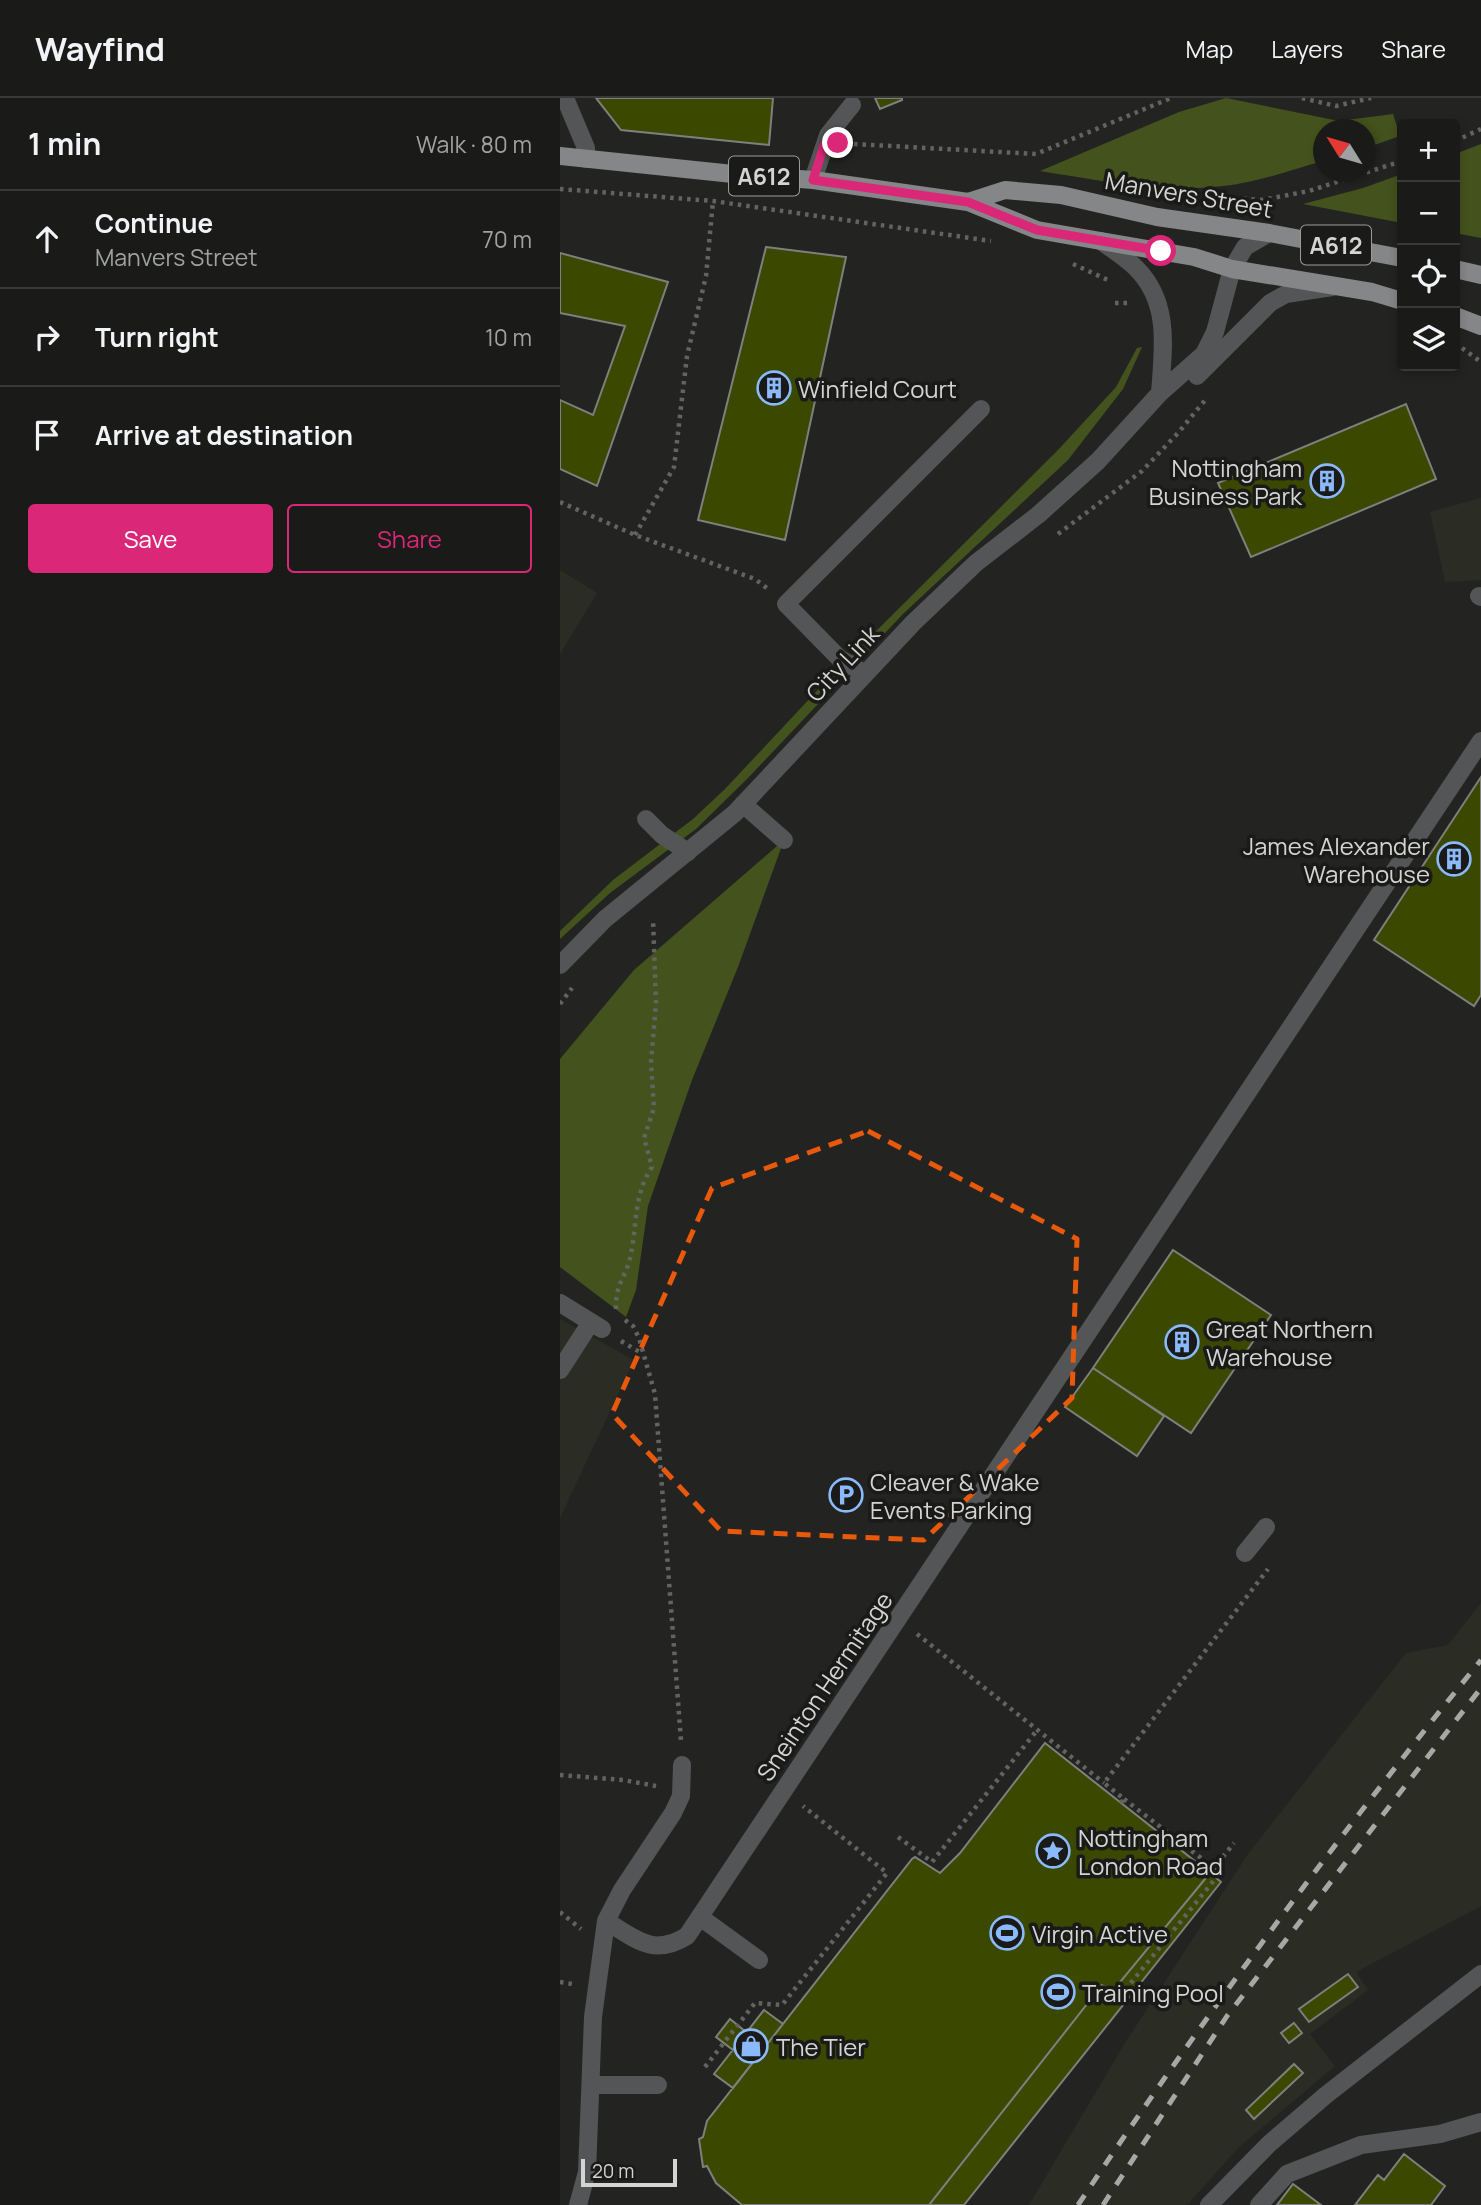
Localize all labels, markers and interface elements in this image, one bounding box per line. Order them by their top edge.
text: Wayfind [35,26,165,71]
text: Map [1186,32,1233,65]
text: Layers [1271,32,1343,65]
text: Share [1381,32,1446,65]
north arrow [1313,119,1376,182]
map controls [1397,119,1460,371]
button: + [1397,119,1460,182]
text: 1 min [28,123,101,164]
route end [822,127,853,158]
text: Walk · 80 m [416,128,532,160]
road number: A612 [729,156,799,195]
street label: Manvers Street [1103,163,1275,225]
button: − [1397,182,1460,245]
text: Continue [95,205,213,241]
icon: ahead [28,220,66,258]
text: 70 m [482,223,532,255]
road number: A612 [1301,226,1371,264]
route start [1145,235,1176,266]
text: Manvers Street [95,241,258,273]
button: locate [1397,245,1460,308]
button: layers [1397,308,1460,371]
icon: right [28,318,66,356]
text: Turn right [95,319,219,355]
text: 10 m [485,321,532,353]
building icon: Winfield Court [755,369,793,407]
place label: Winfield Court [798,372,957,405]
icon: arrive [28,416,66,454]
text: Arrive at destination [95,417,353,453]
place label: Nottingham Business Park [1149,451,1303,512]
building icon: Nottingham Business Park [1308,462,1346,500]
button: Save [28,504,273,573]
button: Share [287,504,532,573]
street label: City Link [798,617,887,708]
place label: James Alexander Warehouse [1243,829,1430,890]
building icon: James Alexander Warehouse [1435,840,1473,878]
place label: Great Northern Warehouse [1206,1312,1373,1373]
building icon: Great Northern Warehouse [1163,1323,1201,1361]
place label: Cleaver & Wake Events Parking [870,1465,1039,1526]
parking icon: Cleaver & Wake Events Parking [827,1476,865,1514]
street label: Sneinton Hermitage [748,1585,900,1787]
place label: Nottingham London Road [1078,1821,1223,1882]
place icon: Nottingham London Road [1034,1832,1072,1870]
sports icon: Virgin Active [988,1914,1026,1952]
place label: Virgin Active [1032,1917,1168,1950]
sports icon: Training Pool [1039,1973,1077,2011]
place label: Training Pool [1082,1976,1224,2009]
shop icon: The Tier [732,2027,770,2065]
place label: The Tier [776,2030,866,2063]
scale bar [581,2156,677,2188]
text: 20 m [592,2158,634,2184]

